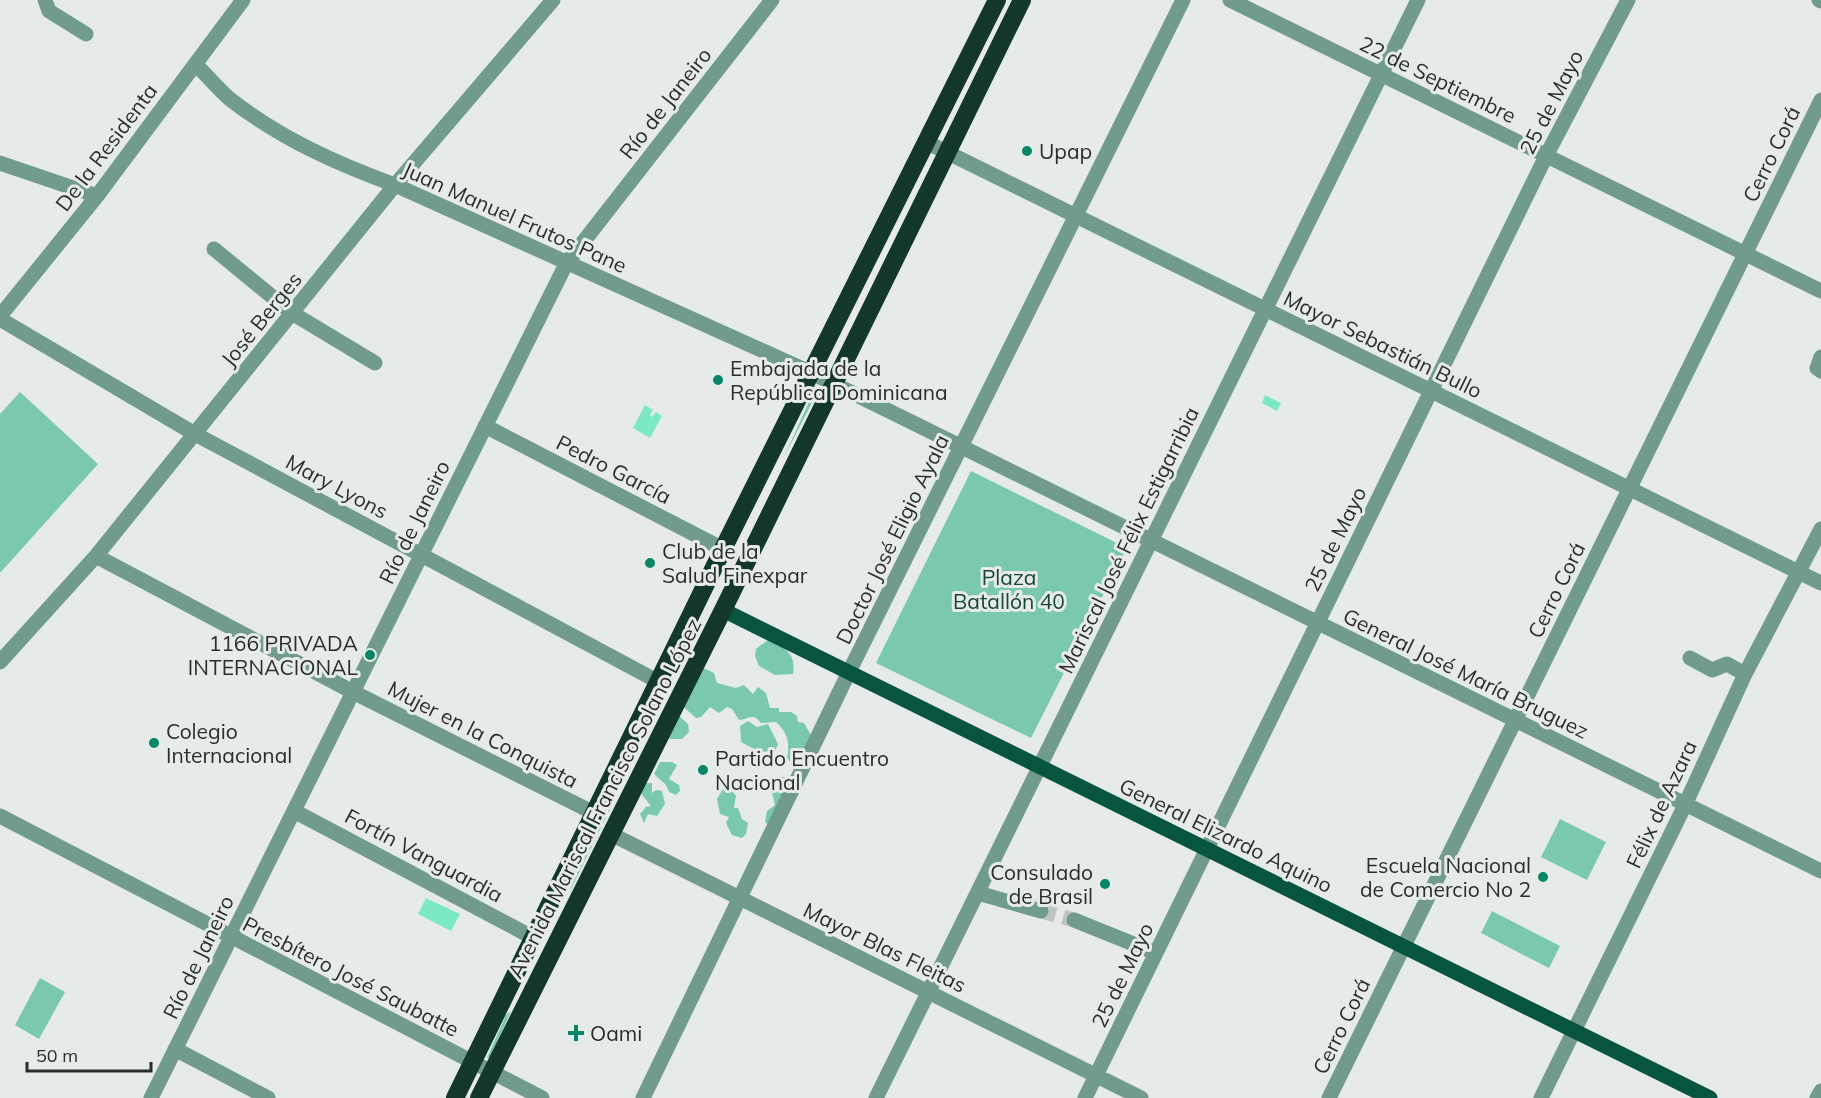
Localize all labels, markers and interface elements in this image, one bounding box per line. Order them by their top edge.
street label: 22 de Septiembre [1355,30,1521,128]
street label: Río de Janeiro [613,42,717,164]
street label: 25 de Mayo [1514,45,1588,159]
street label: De la Residenta [50,78,162,216]
street label: Cerro Corá [1737,102,1805,206]
place label: Upap [1039,138,1092,164]
marker: Upap [1020,144,1034,158]
street label: Juan Manuel Frutos Pane [399,156,631,278]
street label: José Berges [215,267,307,371]
street label: Mayor Sebastián Bullo [1279,285,1487,403]
place label: Embajada de la República Dominicana [730,355,948,405]
marker: Embajada de la República Dominicana [711,373,725,387]
street label: Mariscal José Félix Estigarribia [1052,402,1204,678]
street label: Pedro García [552,429,676,509]
street label: Doctor José Eligio Ayala [830,430,954,648]
street label: Mary Lyons [282,448,392,524]
street label: Río de Janeiro [373,456,455,588]
street label: 25 de Mayo [1298,482,1372,596]
place label: Club de la Salud Finexpar [662,538,808,588]
street label: Cerro Corá [1522,538,1590,642]
marker: Club de la Salud Finexpar [643,556,657,570]
park label: Plaza Batallón 40 [953,564,1065,614]
street label: General José María Bruguez [1339,602,1593,744]
street label: Avenida Mariscal Francisco Solano López [502,614,706,982]
place label: 1166 PRIVADA INTERNACIONAL [188,630,359,680]
marker: 1166 PRIVADA INTERNACIONAL [363,648,377,662]
street label: Mujer en la Conquista [384,675,582,793]
place label: Colegio Internacional [166,718,292,768]
marker: Colegio Internacional [147,736,161,750]
street label: Félix de Azara [1620,736,1702,872]
place label: Partido Encuentro Nacional [715,745,889,795]
marker: Partido Encuentro Nacional [696,763,710,777]
street label: General Elizardo Aquino [1115,772,1337,898]
street label: Fortín Vanguardia [341,802,507,908]
place label: Escuela Nacional de Comercio No 2 [1360,852,1531,902]
place label: Consulado de Brasil [990,859,1093,909]
marker: Escuela Nacional de Comercio No 2 [1536,870,1550,884]
marker: Consulado de Brasil [1098,877,1112,891]
street label: Río de Janeiro [157,891,239,1023]
street label: Mayor Blas Fleitas [799,896,971,998]
street label: Presbítero José Saubatte [239,910,463,1042]
street label: 25 de Mayo [1085,918,1159,1032]
street label: Cerro Corá [1307,974,1375,1078]
place label: Oami [590,1020,642,1046]
marker: Oami [567,1024,585,1042]
scale bar [27,1035,152,1073]
text: 50 m [36,1044,78,1067]

